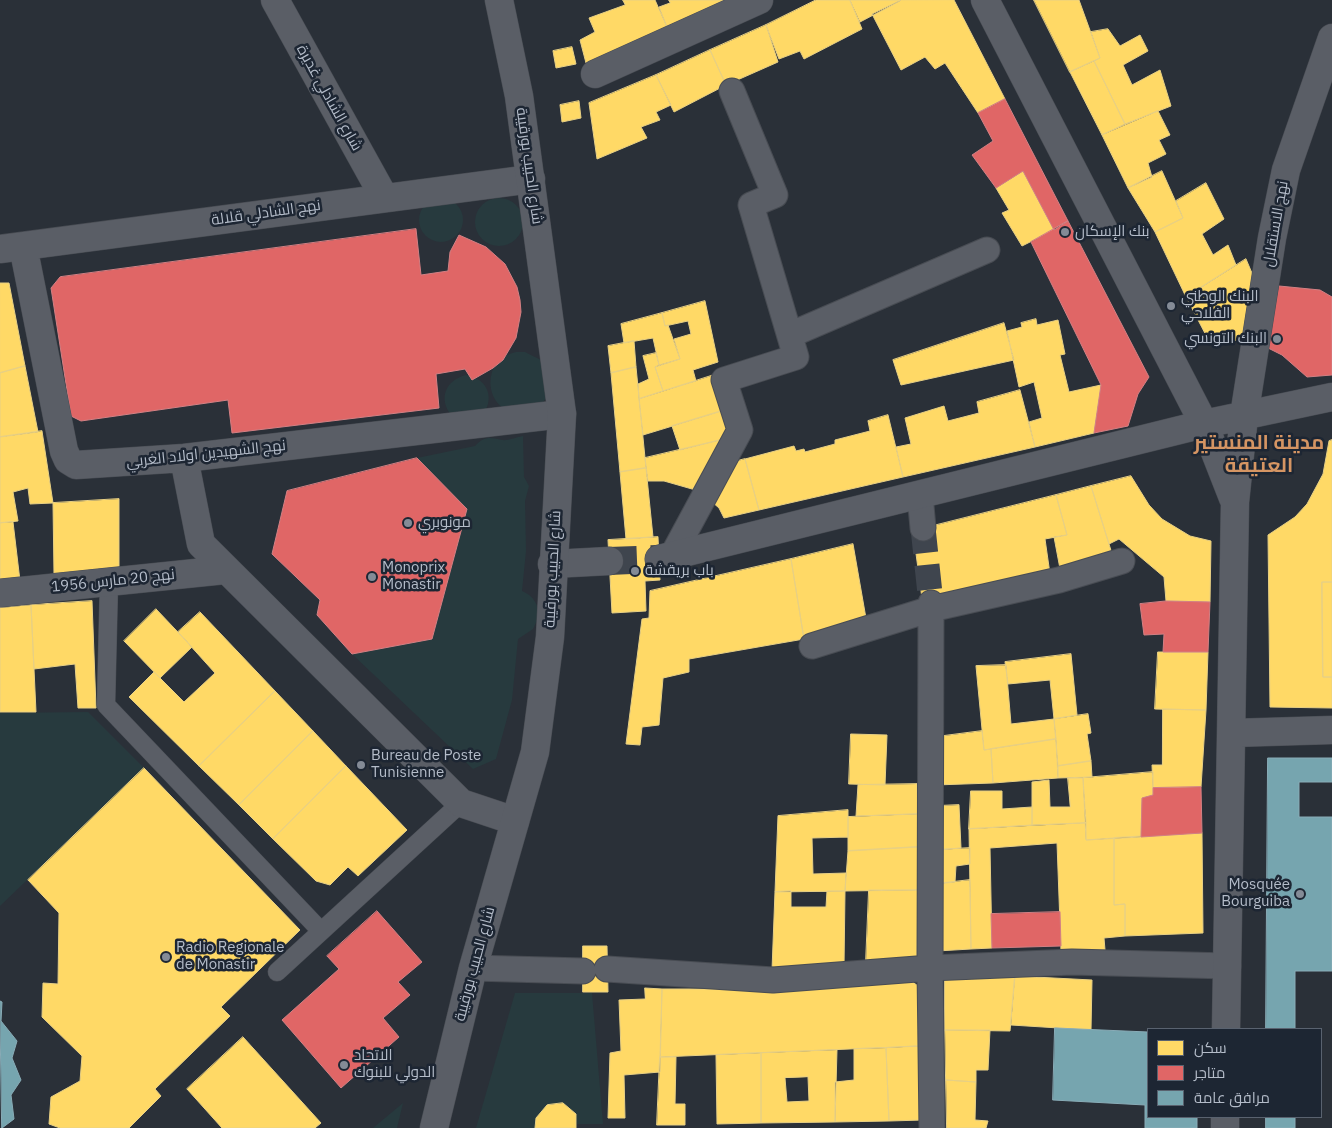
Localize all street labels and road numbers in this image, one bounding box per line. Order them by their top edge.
street label: شارع الشادلي غديرة [292,42,366,154]
street label: شارع الحبيب بورقيبة [512,107,546,225]
street label: نهج الاستقلال [1260,180,1292,268]
street label: نهج الشادلي قلالة [210,196,322,230]
street label: نهج الشهيدين اولاد الغربي [125,437,287,471]
street label: شارع الحبيب بورقيبة [541,510,565,628]
street label: نهج 20 مارس 1956 [50,566,176,596]
street label: شارع الحبيب بورقيبة [451,905,499,1023]

